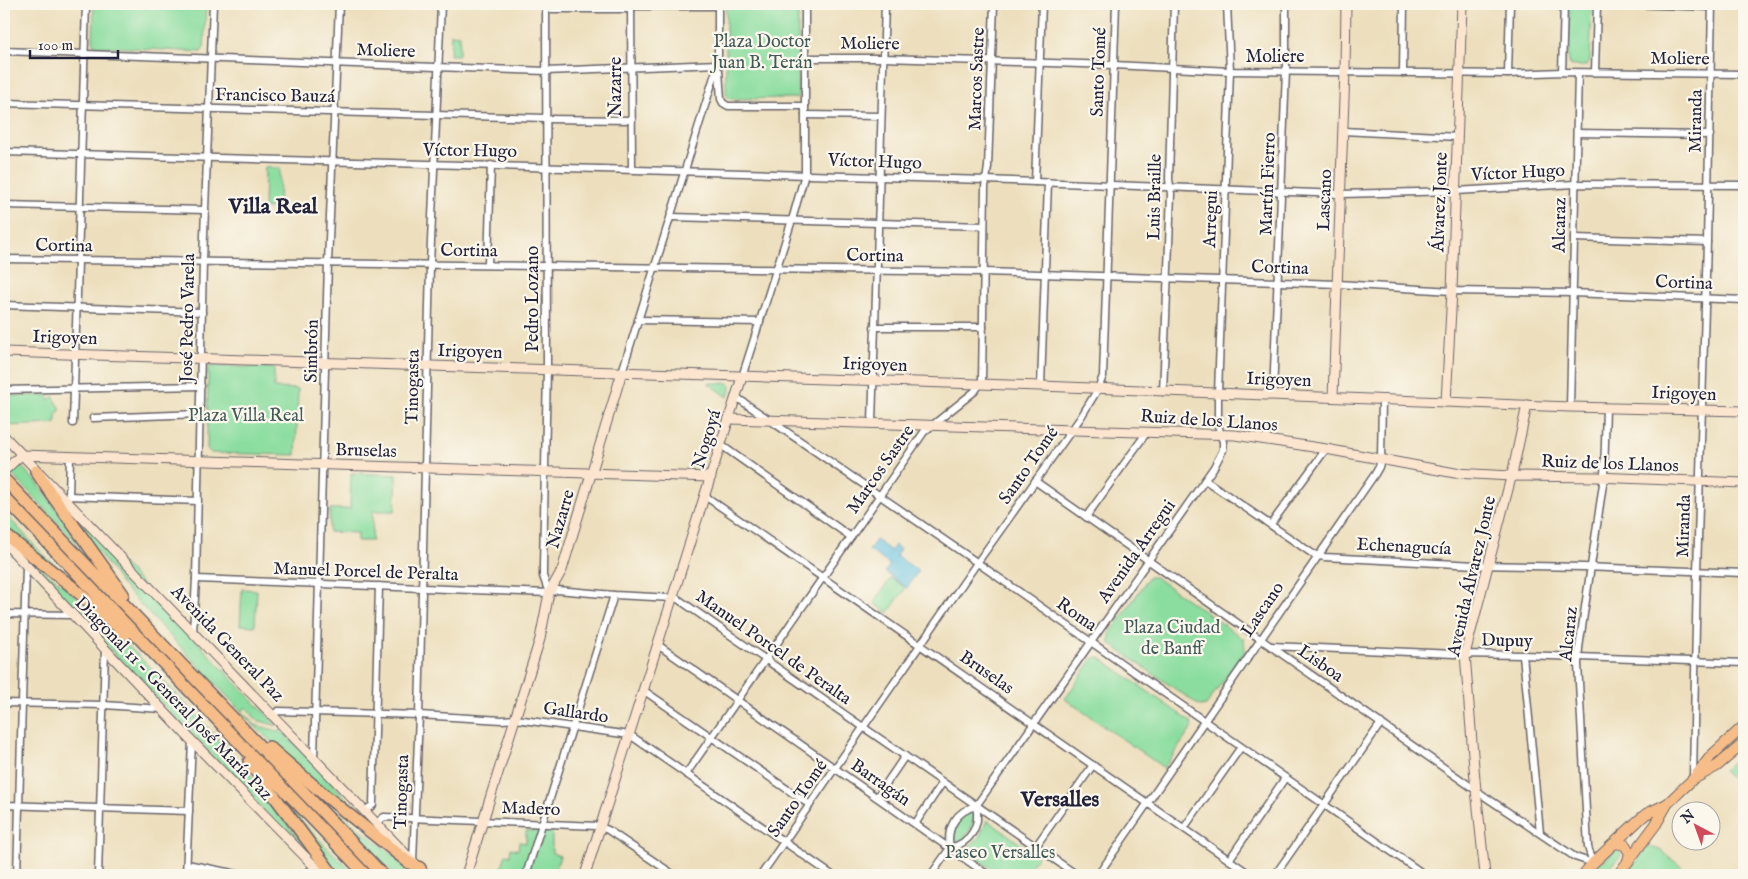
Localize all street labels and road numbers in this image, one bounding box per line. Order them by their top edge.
street label: Marcos Sastre [964,27,991,131]
street label: Santo Tomé [1086,27,1113,117]
street label: Moliere [840,32,900,57]
street label: Moliere [356,39,416,64]
street label: Moliere [1245,46,1305,69]
street label: Moliere [1650,47,1710,72]
street label: Nazarre [605,57,628,117]
street label: Francisco Bauzá [215,84,336,109]
street label: Miranda [1684,89,1709,153]
street label: Martín Fierro [1255,132,1282,236]
street label: Víctor Hugo [422,139,517,164]
street label: Víctor Hugo [827,149,923,176]
street label: Álvarez Jonte [1425,152,1454,254]
street label: Luis Braille [1143,154,1168,240]
street label: Víctor Hugo [1470,160,1566,187]
street label: Lascano [1313,169,1338,231]
street label: Arregui [1199,190,1224,249]
street label: Alcaraz [1549,197,1572,254]
street label: Cortina [35,234,93,259]
street label: Cortina [440,239,498,264]
street label: Cortina [846,244,904,269]
street label: Pedro Lozano [522,246,545,352]
street label: José Pedro Varela [176,253,201,385]
street label: Cortina [1251,256,1309,281]
street label: Cortina [1655,271,1713,296]
street label: Simbrón [300,319,325,383]
street label: Irigoyen [32,326,98,351]
street label: Irigoyen [437,340,503,365]
street label: Tinogasta [401,349,426,425]
street label: Irigoyen [842,353,908,378]
street label: Irigoyen [1246,368,1312,393]
street label: Irigoyen [1651,382,1717,407]
street label: Ruiz de los Llanos [1139,405,1278,438]
street label: Nogoyá [688,407,727,472]
street label: Marcos Sastre [842,421,920,519]
street label: Santo Tomé [994,423,1064,509]
street label: Bruselas [335,439,397,464]
street label: Ruiz de los Llanos [1541,451,1679,478]
street label: Nazarre [542,487,581,552]
street label: Avenida Álvarez Jonte [1441,494,1502,660]
street label: Miranda [1672,494,1697,558]
street label: Avenida Arregui [1092,496,1181,609]
street label: Echenagucía [1356,534,1452,561]
street label: Manuel Porcel de Peralta [273,558,459,587]
street label: Lascano [1236,578,1290,642]
street label: Avenida General Paz [165,580,289,707]
street label: Manuel Porcel de Peralta [691,586,856,711]
street label: Diagonal 11 - General José María Paz [69,592,277,806]
street label: Roma [1051,593,1101,638]
street label: Alcaraz [1555,605,1584,664]
street label: Dupuy [1481,630,1533,653]
street label: Lisboa [1293,640,1348,688]
street label: Bruselas [954,646,1018,700]
street label: Gallardo [542,698,610,729]
street label: Tinogasta [390,754,415,830]
street label: Barragán [846,754,915,812]
street label: Santo Tomé [763,756,833,842]
street label: Madero [501,797,561,822]

